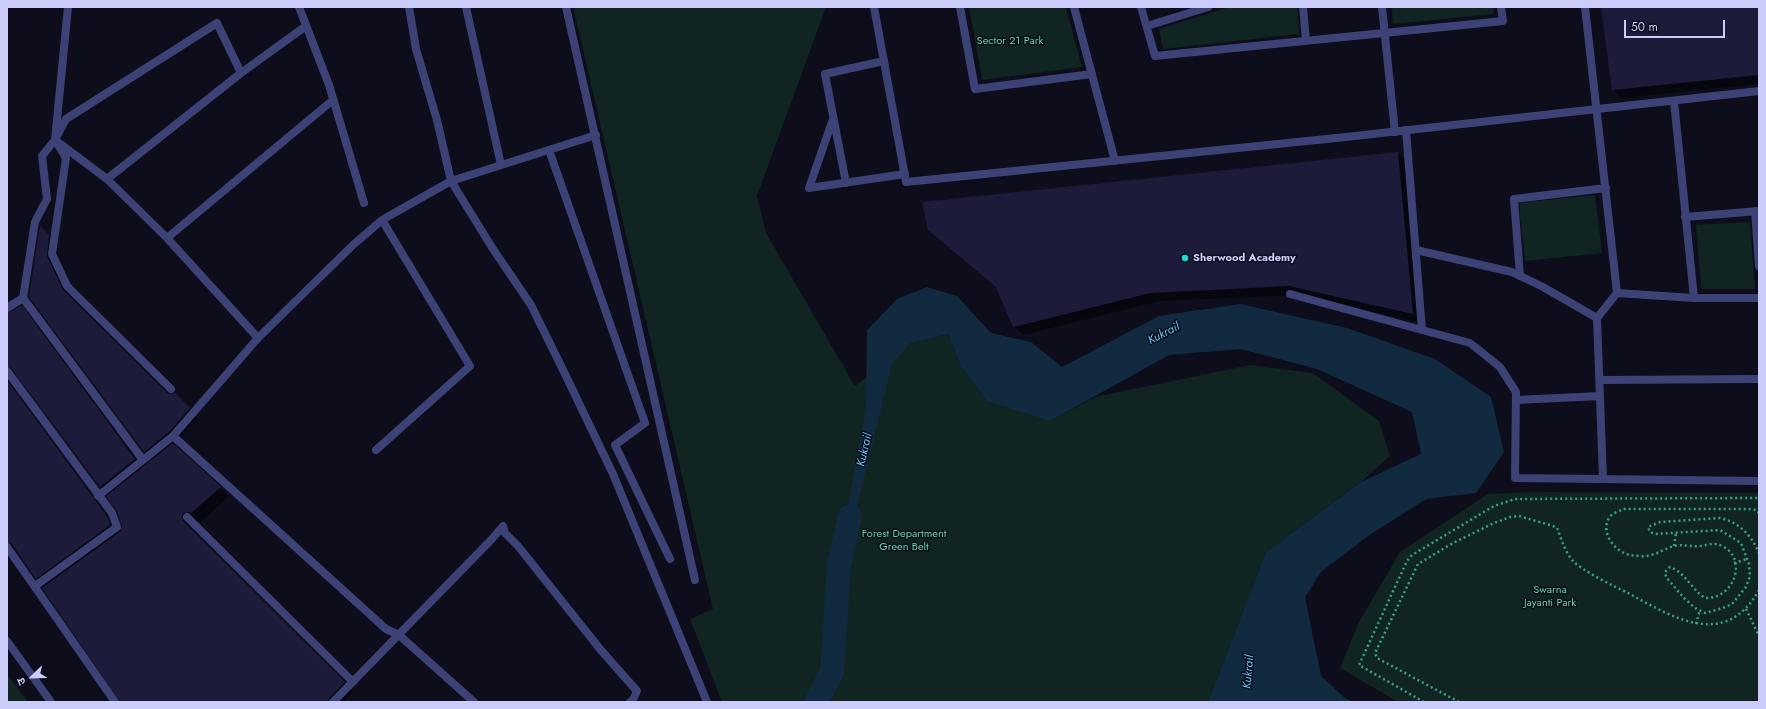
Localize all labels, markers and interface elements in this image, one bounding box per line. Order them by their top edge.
scale bar [1626,12,1727,38]
text: 50 m [1631,18,1658,36]
park label: Sector 21 Park [977,34,1043,48]
place label: Sherwood Academy [1193,251,1296,265]
marker: Sherwood Academy [1180,253,1190,263]
water label: Kukrail [1146,320,1182,348]
water label: Kukrail [854,432,876,468]
park label: Forest Department Green Belt [862,527,946,553]
park label: Swarna Jayanti Park [1524,583,1576,609]
water label: Kukrail [1240,655,1258,689]
north arrow [12,657,52,697]
text: उ [12,676,30,688]

